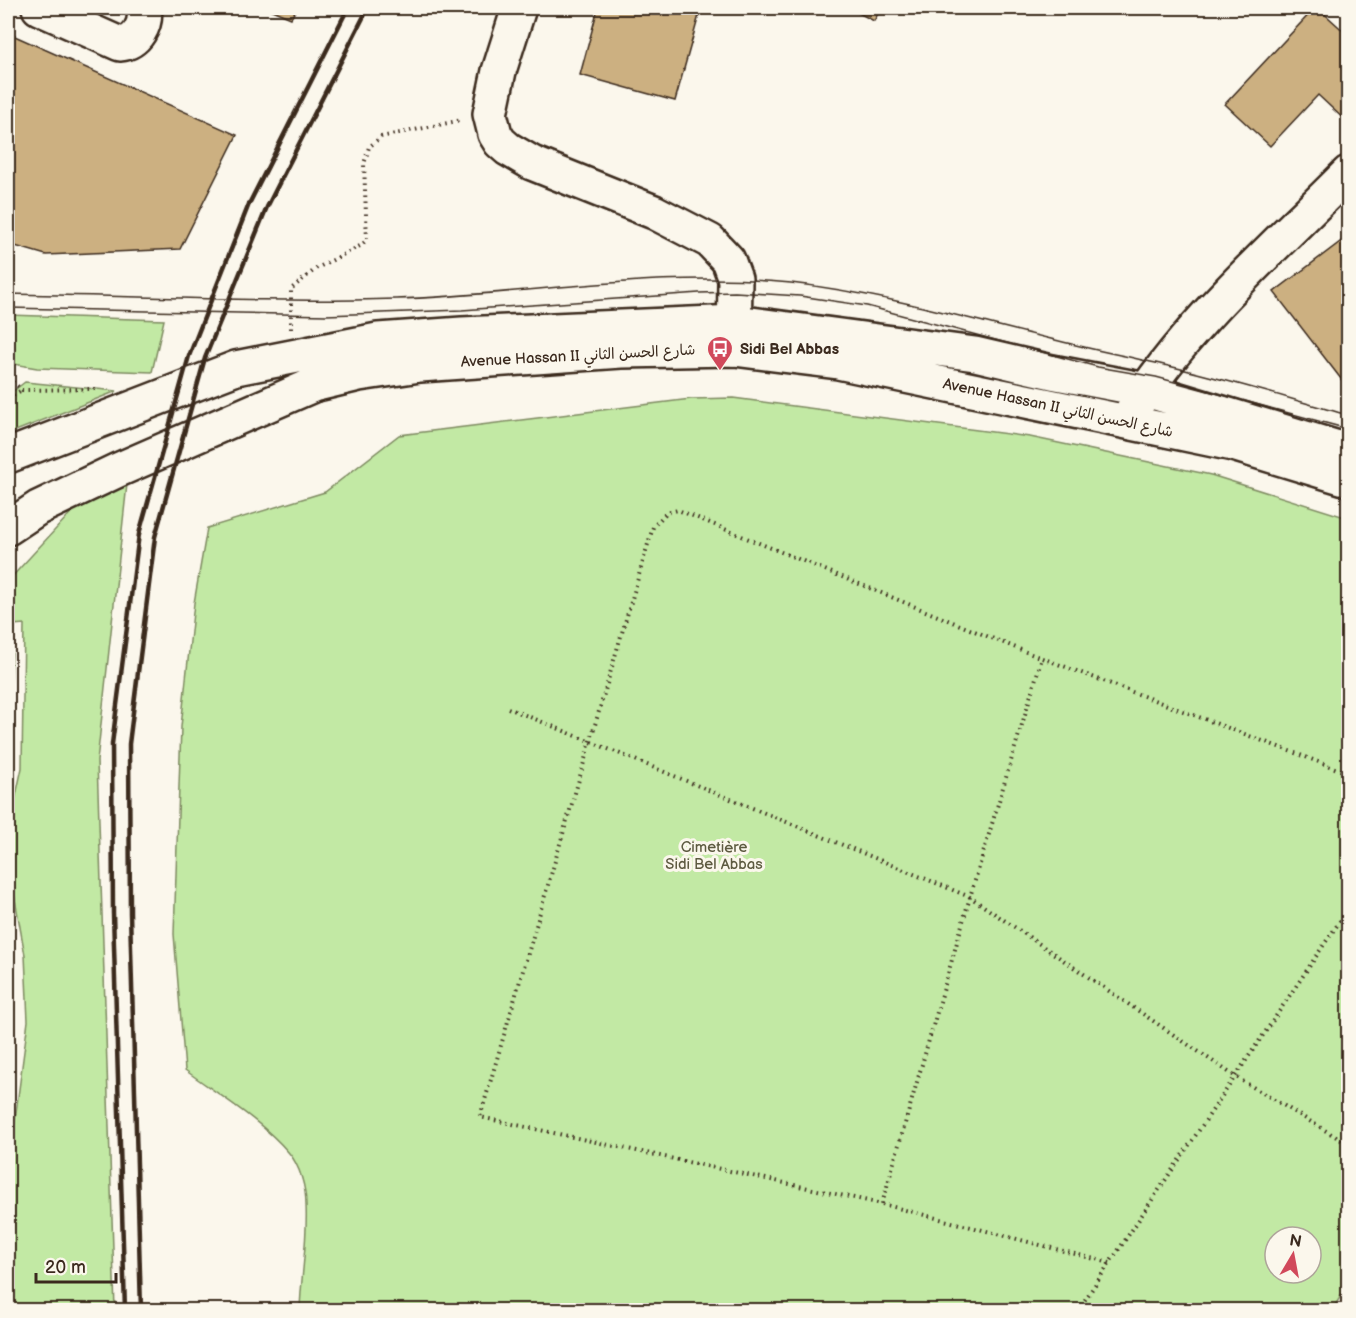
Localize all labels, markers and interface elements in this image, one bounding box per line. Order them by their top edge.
bus stop icon: Sidi Bel Abbas [705,334,735,372]
street label: Avenue Hassan II شارع الحسن الثاني [460,340,696,375]
place label: Sidi Bel Abbas [740,340,839,359]
street label: Avenue Hassan II شارع الحسن الثاني [941,374,1175,445]
park label: Cimetière Sidi Bel Abbas [665,838,763,874]
north arrow [1263,1225,1323,1285]
text: N [1288,1231,1303,1252]
scale bar [36,1246,116,1284]
text: 20 m [45,1257,86,1278]

